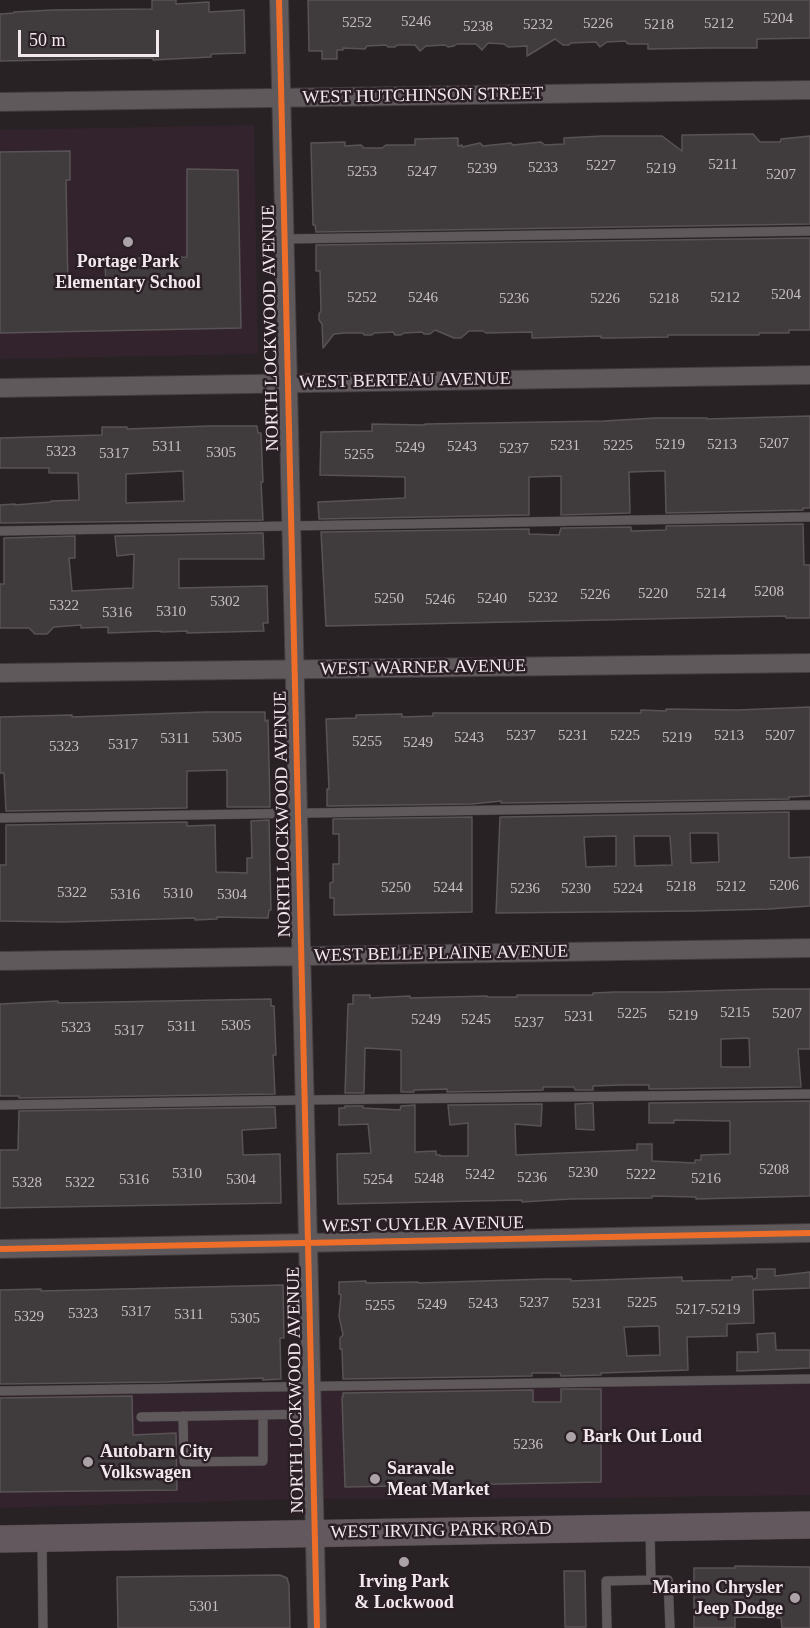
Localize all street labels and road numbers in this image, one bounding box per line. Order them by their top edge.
street label: WEST HUTCHINSON STREET [302,83,544,109]
street label: NORTH LOCKWOOD AVENUE [258,205,284,451]
street label: WEST BERTEAU AVENUE [299,368,511,394]
street label: WEST WARNER AVENUE [320,655,526,681]
street label: NORTH LOCKWOOD AVENUE [270,691,296,937]
street label: WEST BELLE PLAINE AVENUE [314,941,568,967]
street label: WEST CUYLER AVENUE [322,1212,524,1238]
street label: NORTH LOCKWOOD AVENUE [283,1267,309,1513]
street label: WEST IRVING PARK ROAD [330,1518,552,1544]

